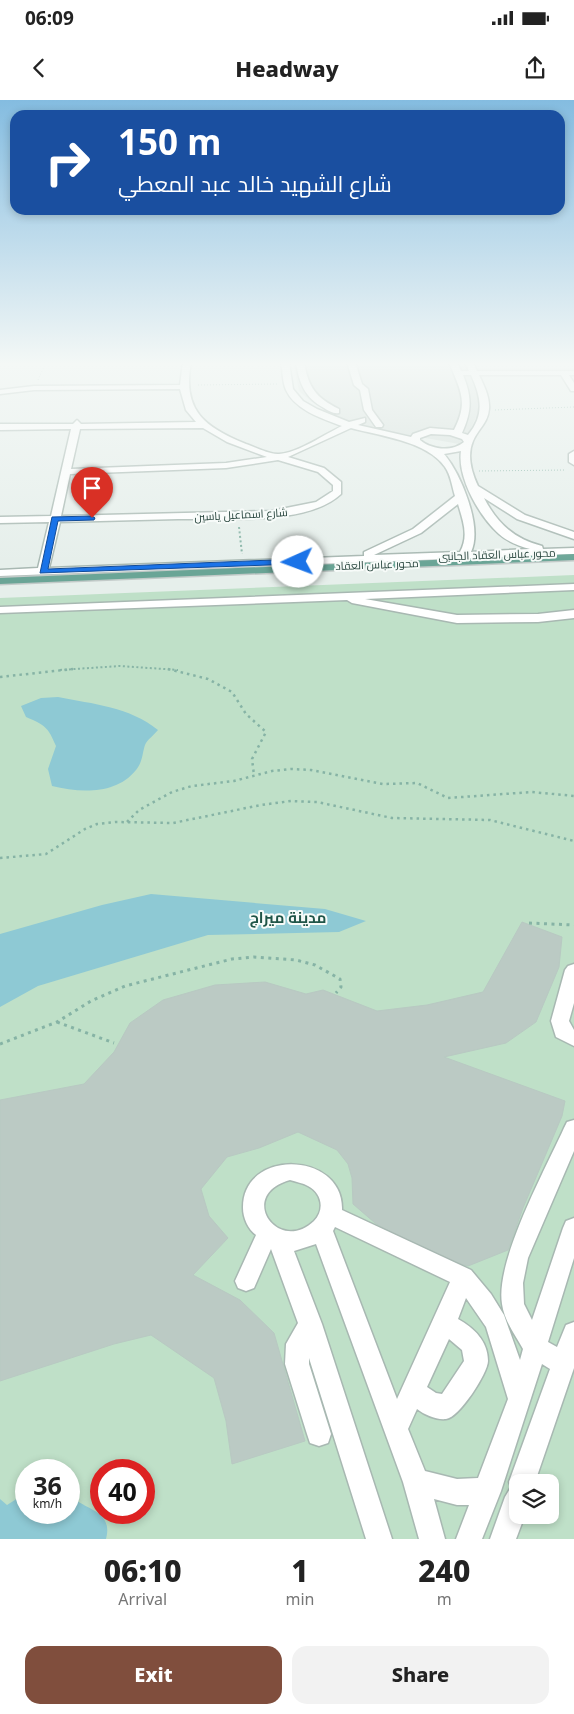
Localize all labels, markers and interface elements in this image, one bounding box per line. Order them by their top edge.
text: 06:09 [25,5,74,31]
text: Headway [235,53,339,83]
icon: back [25,54,53,82]
icon: share [521,54,549,82]
text: 150 m [118,118,221,165]
icon: right [35,130,100,195]
text: شارع الشهيد خالد عبد المعطي [118,168,392,198]
pin [71,467,113,518]
icon: arrive [78,474,106,502]
street label: شارع اسماعيل ياسين [194,504,288,525]
position arrow [271,535,323,587]
street label: محور عباس العقاد الجانبى [438,544,556,564]
street label: محور عباس العقاد [335,555,419,573]
district label: مدينة ميراج [250,907,326,928]
speed limit sign: 40 [90,1459,155,1524]
text: 36 [33,1468,62,1502]
map controls [509,1474,559,1524]
button: layers [509,1474,559,1524]
text: km/h [33,1495,62,1512]
text: 06:10 [104,1550,182,1591]
text: 1 [291,1550,309,1591]
text: 240 [418,1550,470,1591]
text: Arrival [118,1588,167,1610]
text: min [285,1588,314,1610]
text: m [437,1588,452,1610]
button: Exit [25,1646,282,1704]
button: Share [292,1646,549,1704]

